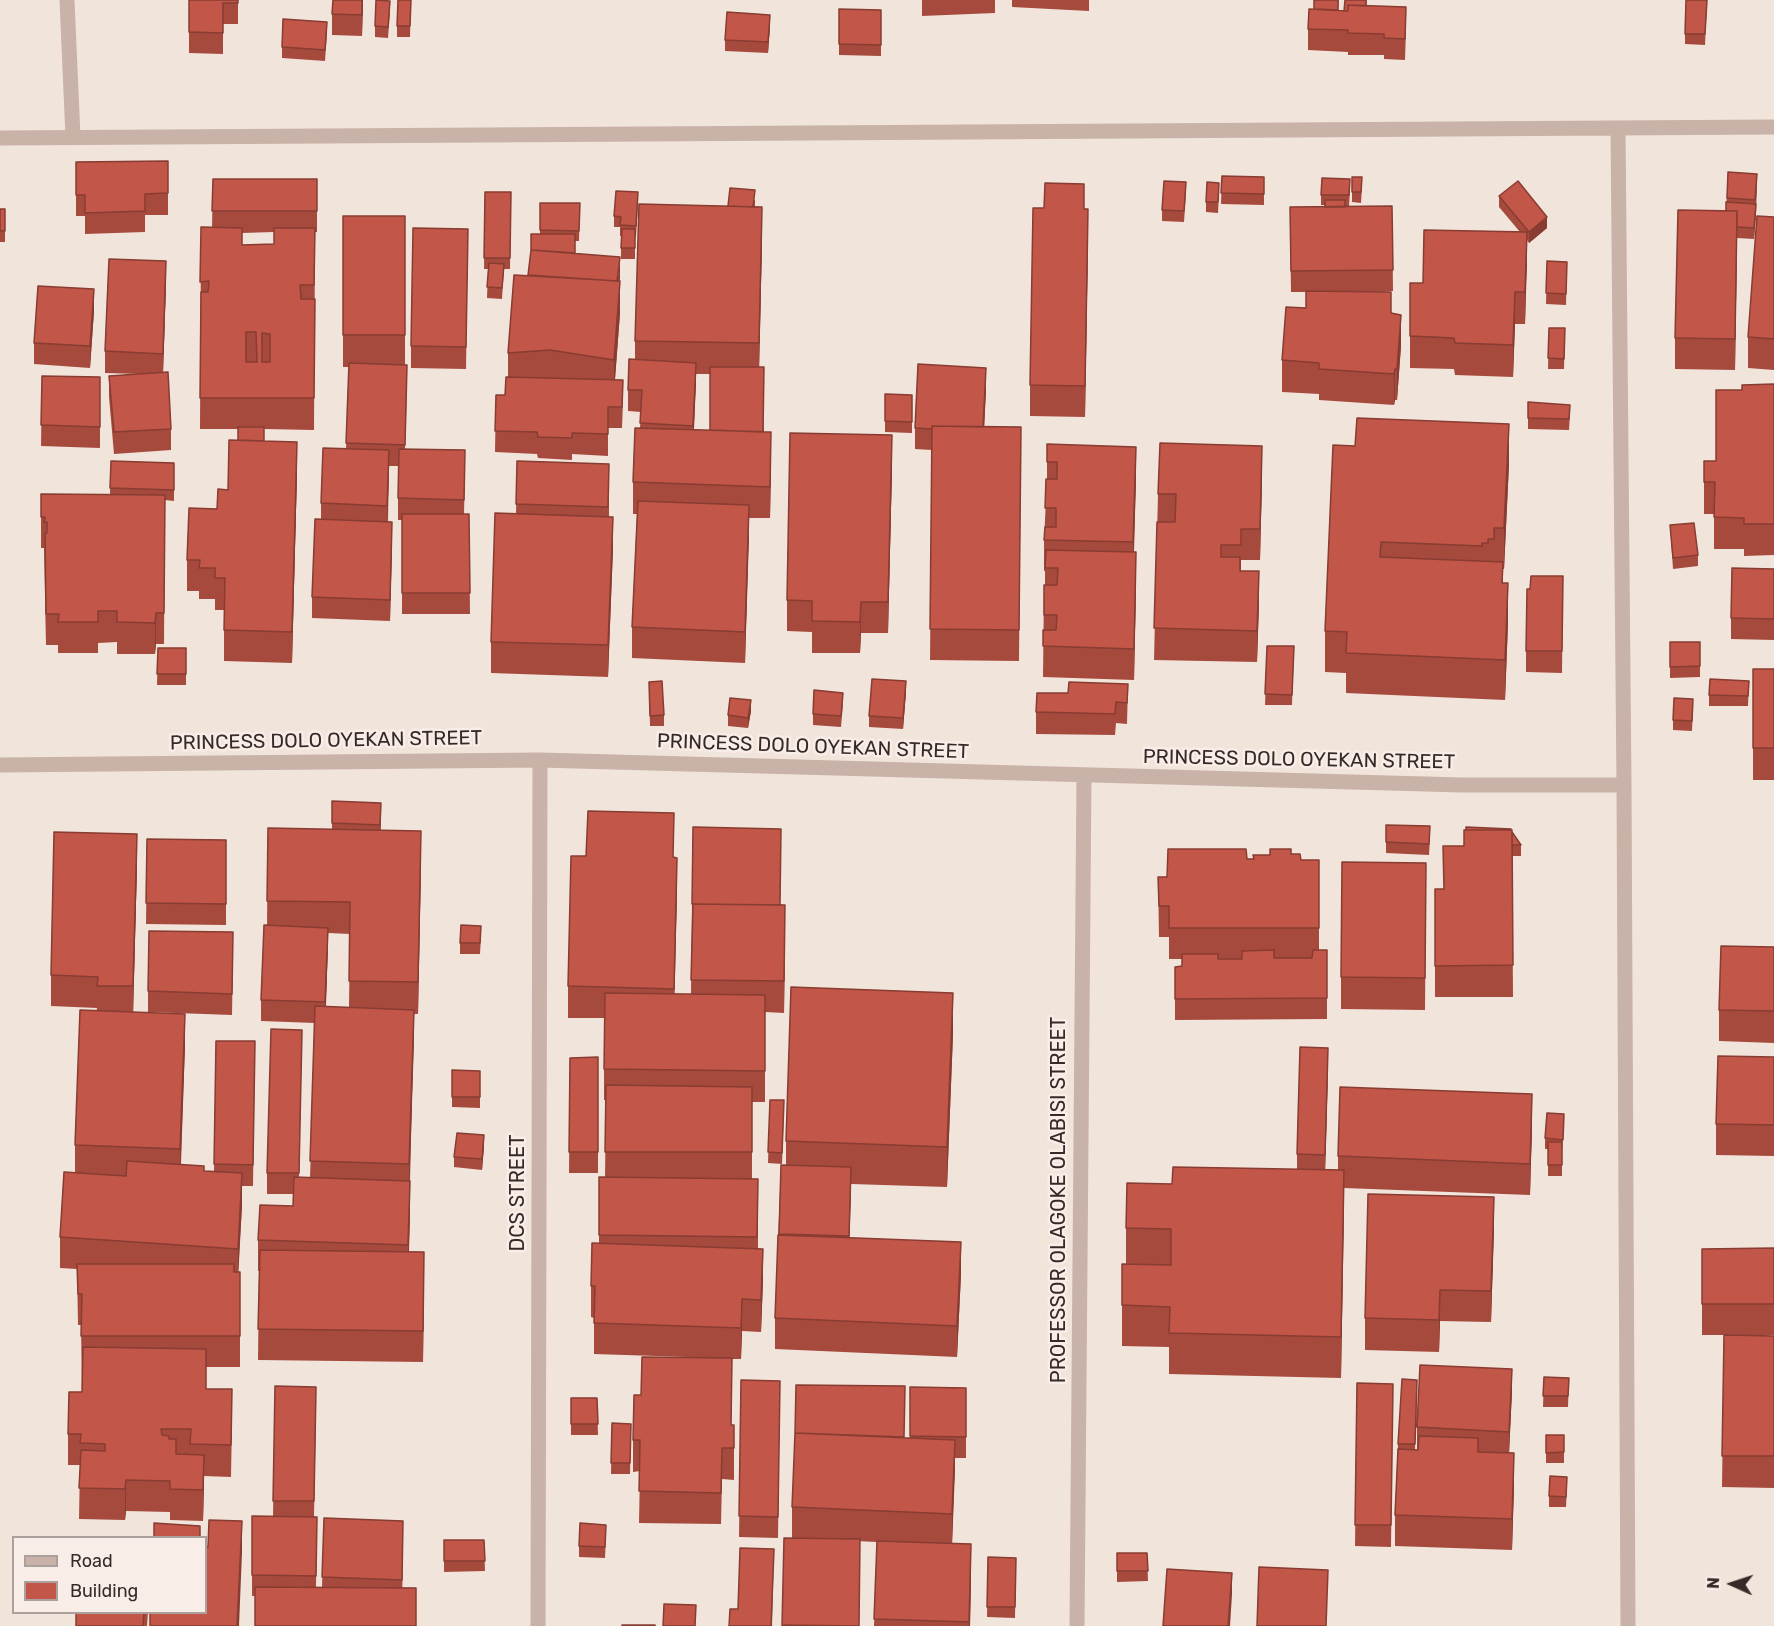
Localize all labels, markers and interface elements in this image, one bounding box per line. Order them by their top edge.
street label: PRINCESS DOLO OYEKAN STREET [170,726,482,756]
street label: PRINCESS DOLO OYEKAN STREET [657,730,969,764]
street label: PRINCESS DOLO OYEKAN STREET [1143,745,1455,775]
street label: PROFESSOR OLAGOKE OLABISI STREET [1047,1017,1071,1383]
street label: DCS STREET [506,1134,530,1252]
legend [12,1536,207,1614]
text: Road [70,1550,113,1572]
north arrow [1702,1554,1762,1614]
text: N [1704,1577,1723,1589]
text: Building [70,1580,138,1602]

